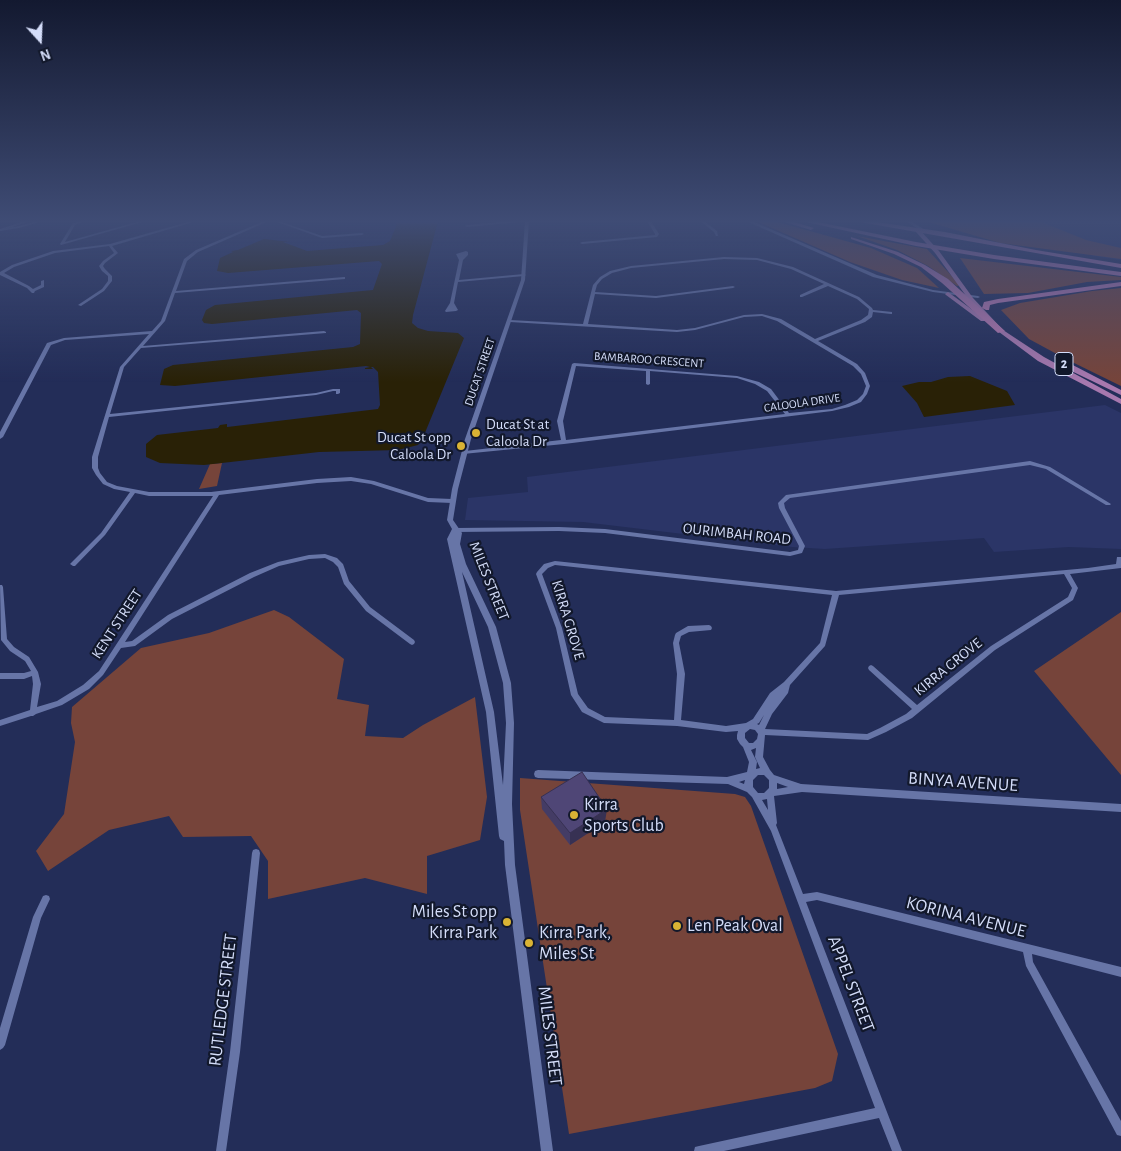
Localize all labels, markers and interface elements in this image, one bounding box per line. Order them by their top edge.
north arrow [15,15,65,65]
text: N [38,46,52,62]
street label: DUCAT STREET [462,336,498,408]
street label: BAMBAROO CRESCENT [593,349,705,371]
road number: 2 [1055,352,1073,376]
street label: CALOOLA DRIVE [763,391,841,415]
place label: Ducat St at Caloola Dr [486,415,549,450]
marker: Ducat St at Caloola Dr [470,427,482,439]
place label: Ducat St opp Caloola Dr [377,428,451,463]
marker: Ducat St opp Caloola Dr [455,440,467,452]
street label: OURIMBAH ROAD [682,519,792,549]
street label: MILES STREET [465,539,513,623]
street label: KIRRA GROVE [547,578,589,662]
street label: KENT STREET [88,586,146,662]
street label: KIRRA GROVE [910,634,986,700]
street label: BINYA AVENUE [907,767,1019,797]
place label: Kirra Sports Club [584,794,664,836]
marker: Kirra Sports Club [568,809,580,821]
street label: KORINA AVENUE [904,892,1028,942]
place label: Miles St opp Kirra Park [412,901,497,944]
place label: Len Peak Oval [687,915,783,937]
marker: Miles St opp Kirra Park [501,916,513,928]
marker: Len Peak Oval [671,920,683,932]
place label: Kirra Park, Miles St [539,922,611,964]
street label: RUTLEDGE STREET [204,933,242,1067]
street label: APPEL STREET [823,933,879,1035]
marker: Kirra Park, Miles St [523,937,535,949]
street label: MILES STREET [533,985,567,1087]

